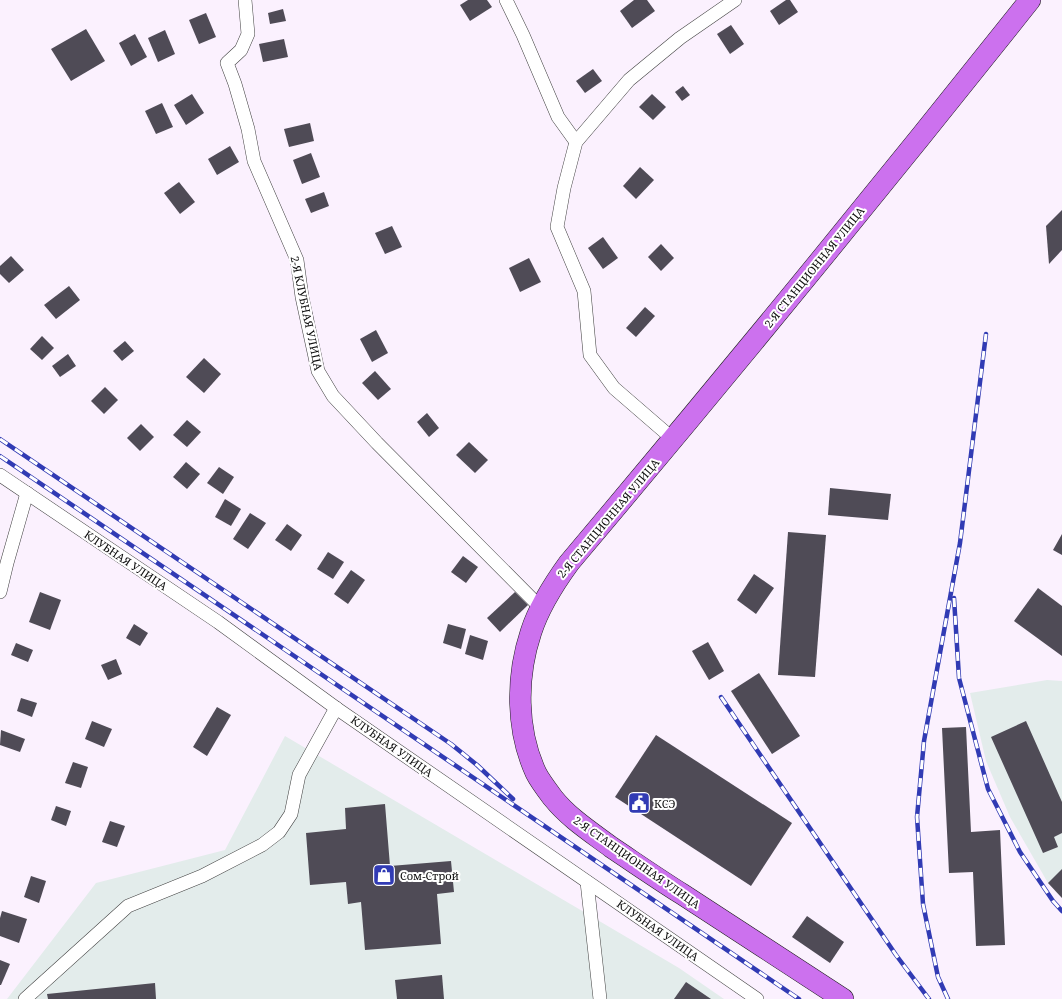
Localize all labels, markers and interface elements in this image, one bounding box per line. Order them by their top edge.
street label: 2-Я СТАНЦИОННАЯ УЛИЦА [761,203,868,331]
street label: 2-Я КЛУБНАЯ УЛИЦА [288,254,327,372]
street label: 2-Я СТАНЦИОННАЯ УЛИЦА [554,455,663,581]
street label: КЛУБНАЯ УЛИЦА [82,527,171,593]
street label: КЛУБНАЯ УЛИЦА [348,712,436,780]
public building icon: КСЭ [626,790,652,816]
place label: КСЭ [654,796,675,811]
street label: 2-Я СТАНЦИОННАЯ УЛИЦА [571,812,703,912]
shop icon: Сом-Строй [371,862,397,888]
place label: Сом-Строй [400,868,459,883]
street label: КЛУБНАЯ УЛИЦА [614,896,702,964]

